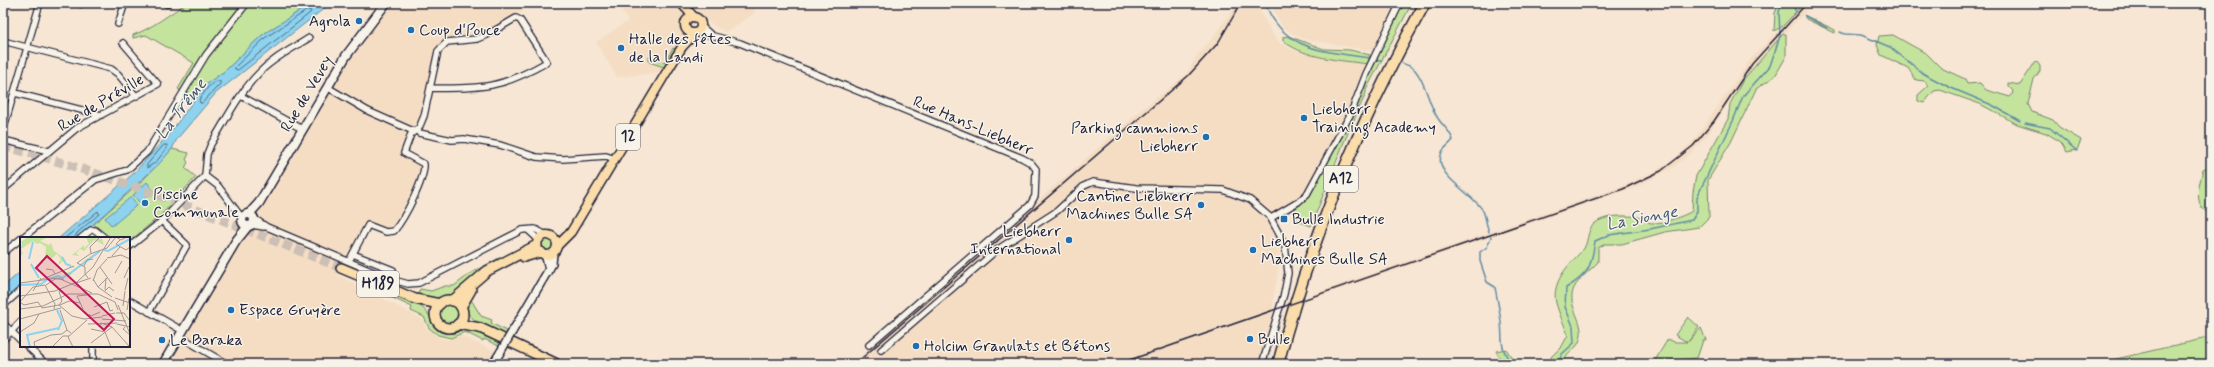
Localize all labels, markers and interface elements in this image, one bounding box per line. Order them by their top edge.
place label: Agrola [309,11,351,32]
marker: Agrola [354,16,364,26]
place label: Coup d'Pouce [419,20,501,41]
marker: Coup d'Pouce [406,25,416,35]
place label: Halle des fêtes de la Landi [629,29,731,68]
marker: Halle des fêtes de la Landi [616,43,626,53]
street label: Rue de Vevey [276,52,338,136]
street label: Rue de Préville [54,69,148,137]
water label: La Trême [150,74,212,144]
street label: Rue Hans-Liebherr [910,91,1037,161]
place label: Liebherr Training Academy [1312,99,1436,139]
marker: Liebherr Training Academy [1299,113,1309,123]
place label: Parking cammions Liebherr [1071,118,1198,157]
road number: 12 [616,124,640,150]
marker: Parking cammions Liebherr [1201,132,1211,142]
road number: A12 [1324,166,1358,192]
place label: Piscine Communale [153,184,239,223]
place label: Cantine Liebherr Machines Bulle SA [1066,186,1194,225]
marker: Piscine Communale [140,198,150,208]
marker: Cantine Liebherr Machines Bulle SA [1196,200,1206,210]
water label: La Sionge [1605,200,1680,237]
place label: Bulle Industrie [1292,209,1385,230]
marker: Bulle Industrie [1279,214,1289,224]
place label: Liebherr International [970,221,1061,260]
place label: Liebherr Machines Bulle SA [1261,231,1388,270]
marker: Liebherr International [1064,235,1074,245]
inset map [20,237,130,347]
marker: Liebherr Machines Bulle SA [1248,245,1258,255]
road number: H189 [357,271,399,297]
place label: Espace Gruyère [239,300,341,321]
marker: Espace Gruyère [226,305,236,315]
place label: Bulle [1258,329,1290,350]
place label: Le Baraka [170,330,243,351]
marker: Bulle [1245,334,1255,344]
marker: Le Baraka [157,335,167,345]
place label: Holcim Granulats et Bétons [924,336,1110,357]
marker: Holcim Granulats et Bétons [911,341,921,351]

